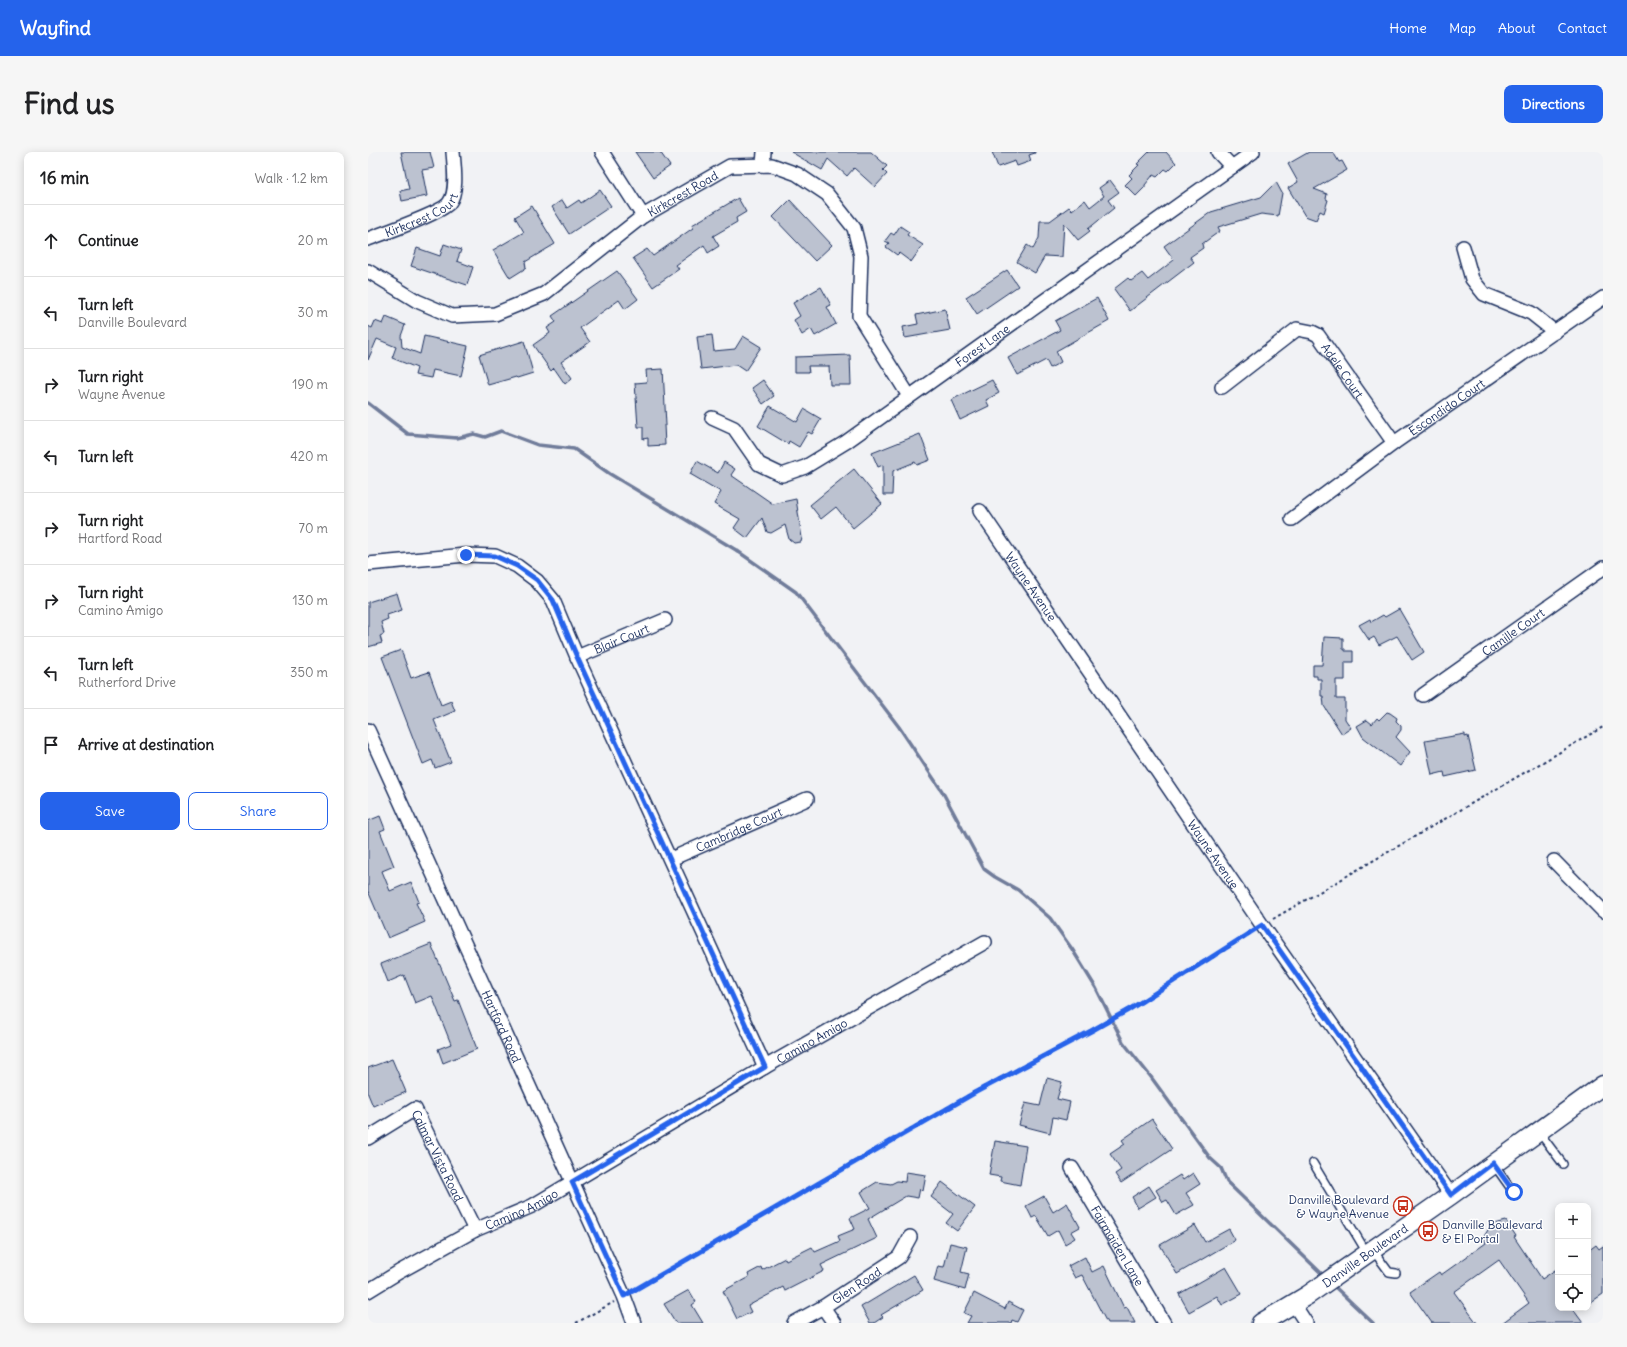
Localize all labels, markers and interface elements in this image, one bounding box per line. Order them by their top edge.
text: Wayfind [20,16,91,40]
text: Home [1389,19,1427,37]
text: Map [1449,19,1476,37]
text: About [1498,19,1536,37]
text: Contact [1558,19,1607,37]
button: Directions [1504,85,1603,123]
text: Find us [24,86,115,122]
text: 16 min [40,167,89,189]
street label: Kirkcrest Road [645,167,720,219]
text: Walk · 1.2 km [254,170,328,187]
street label: Kirkcrest Court [383,191,461,240]
icon: ahead [40,230,62,252]
text: Continue [78,231,139,250]
text: 20 m [298,232,328,249]
text: Turn left [78,295,133,314]
icon: left [40,302,62,324]
text: 30 m [298,304,328,321]
text: Danville Boulevard [78,314,187,331]
street label: Forest Lane [952,321,1012,369]
street label: Adele Court [1318,340,1367,401]
text: Turn right [78,367,143,386]
icon: right [40,374,62,396]
street label: Escondido Court [1406,375,1487,438]
text: 190 m [292,376,328,393]
text: Wayne Avenue [78,386,165,403]
icon: left [40,446,62,468]
text: Turn left [78,447,133,466]
text: 420 m [290,448,328,465]
text: Turn right [78,511,143,530]
icon: right [40,518,62,540]
text: 70 m [299,520,328,537]
text: Hartford Road [78,530,162,547]
route end [457,546,475,564]
street label: Wayne Avenue [1002,549,1060,624]
text: Turn right [78,583,143,602]
icon: right [40,590,62,612]
text: 130 m [292,592,328,609]
text: Camino Amigo [78,602,163,619]
street label: Camille Court [1479,604,1547,659]
street label: Blair Court [591,620,651,657]
text: Turn left [78,655,133,674]
icon: left [40,662,62,684]
text: 350 m [290,664,328,681]
text: Rutherford Drive [78,674,176,691]
icon: arrive [40,734,62,756]
text: Arrive at destination [78,735,214,754]
button: Save [40,792,180,830]
button: Share [188,792,328,830]
street label: Cambridge Court [693,803,784,855]
street label: Wayne Avenue [1185,816,1243,892]
street label: Hartford Road [479,988,525,1065]
street label: Camino Amigo [774,1014,850,1067]
street label: Calmar Vista Road [409,1107,467,1204]
route start [1505,1183,1523,1201]
street label: Camino Amigo [483,1185,560,1233]
place label: Danville Boulevard & Wayne Avenue [1288,1192,1389,1221]
bus stop icon: Danville Boulevard & Wayne Avenue [1392,1195,1414,1217]
street label: Fairmaiden Lane [1088,1203,1148,1288]
map controls [1555,1203,1591,1311]
button: + [1555,1203,1591,1239]
place label: Danville Boulevard & El Portal [1442,1217,1543,1246]
street label: Danville Boulevard [1319,1220,1410,1290]
bus stop icon: Danville Boulevard & El Portal [1417,1220,1439,1242]
button: − [1555,1239,1591,1275]
street label: Glen Road [829,1263,884,1307]
button: locate [1555,1275,1591,1311]

